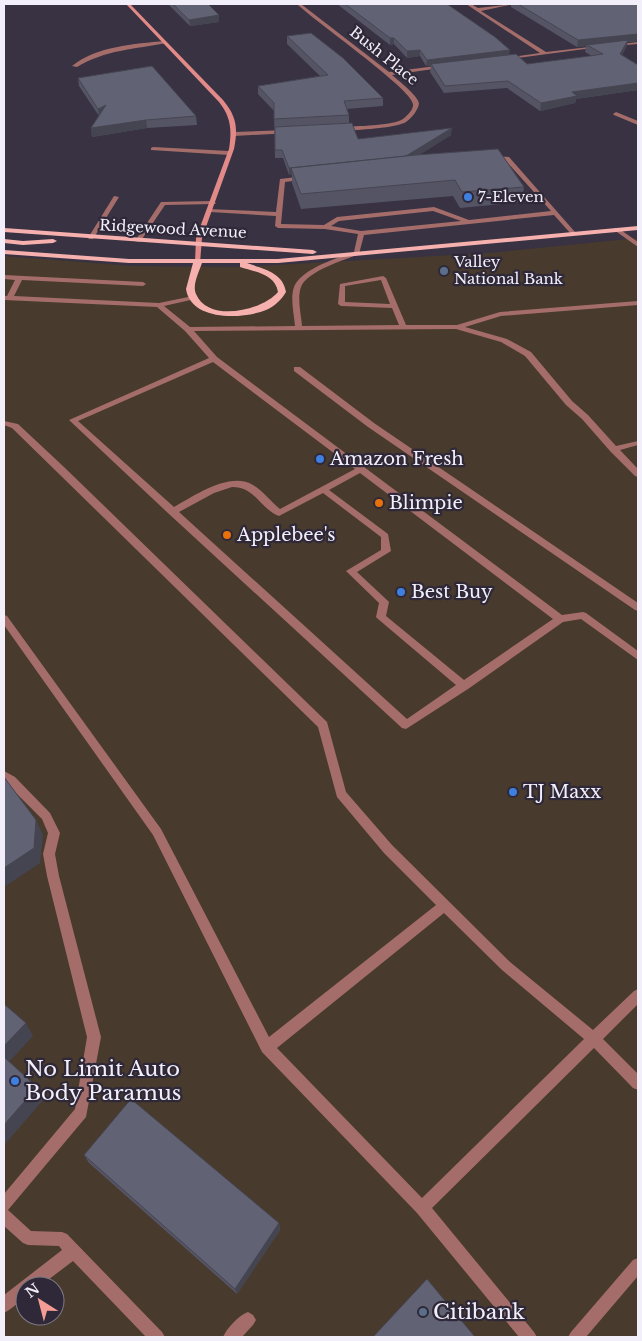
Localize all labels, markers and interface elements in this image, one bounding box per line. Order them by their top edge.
street label: Bush Place [346,22,423,89]
place label: 7-Eleven [478,187,544,206]
marker: 7-Eleven [462,191,474,203]
street label: Ridgewood Avenue [99,215,247,242]
place label: Valley National Bank [453,252,564,288]
marker: Valley National Bank [438,265,450,277]
place label: Amazon Fresh [329,448,464,470]
marker: Amazon Fresh [314,453,326,465]
place label: Blimpie [389,492,463,514]
marker: Blimpie [373,497,385,509]
place label: Applebee's [236,524,335,546]
marker: Applebee's [221,529,233,541]
place label: Best Buy [411,581,493,603]
marker: Best Buy [395,586,407,598]
place label: TJ Maxx [523,781,601,803]
marker: TJ Maxx [507,786,519,798]
place label: No Limit Auto Body Paramus [25,1056,181,1106]
marker: No Limit Auto Body Paramus [9,1075,21,1087]
north arrow [15,1276,65,1326]
text: N [22,1279,43,1302]
place label: Citibank [433,1299,525,1325]
marker: Citibank [417,1306,429,1318]

